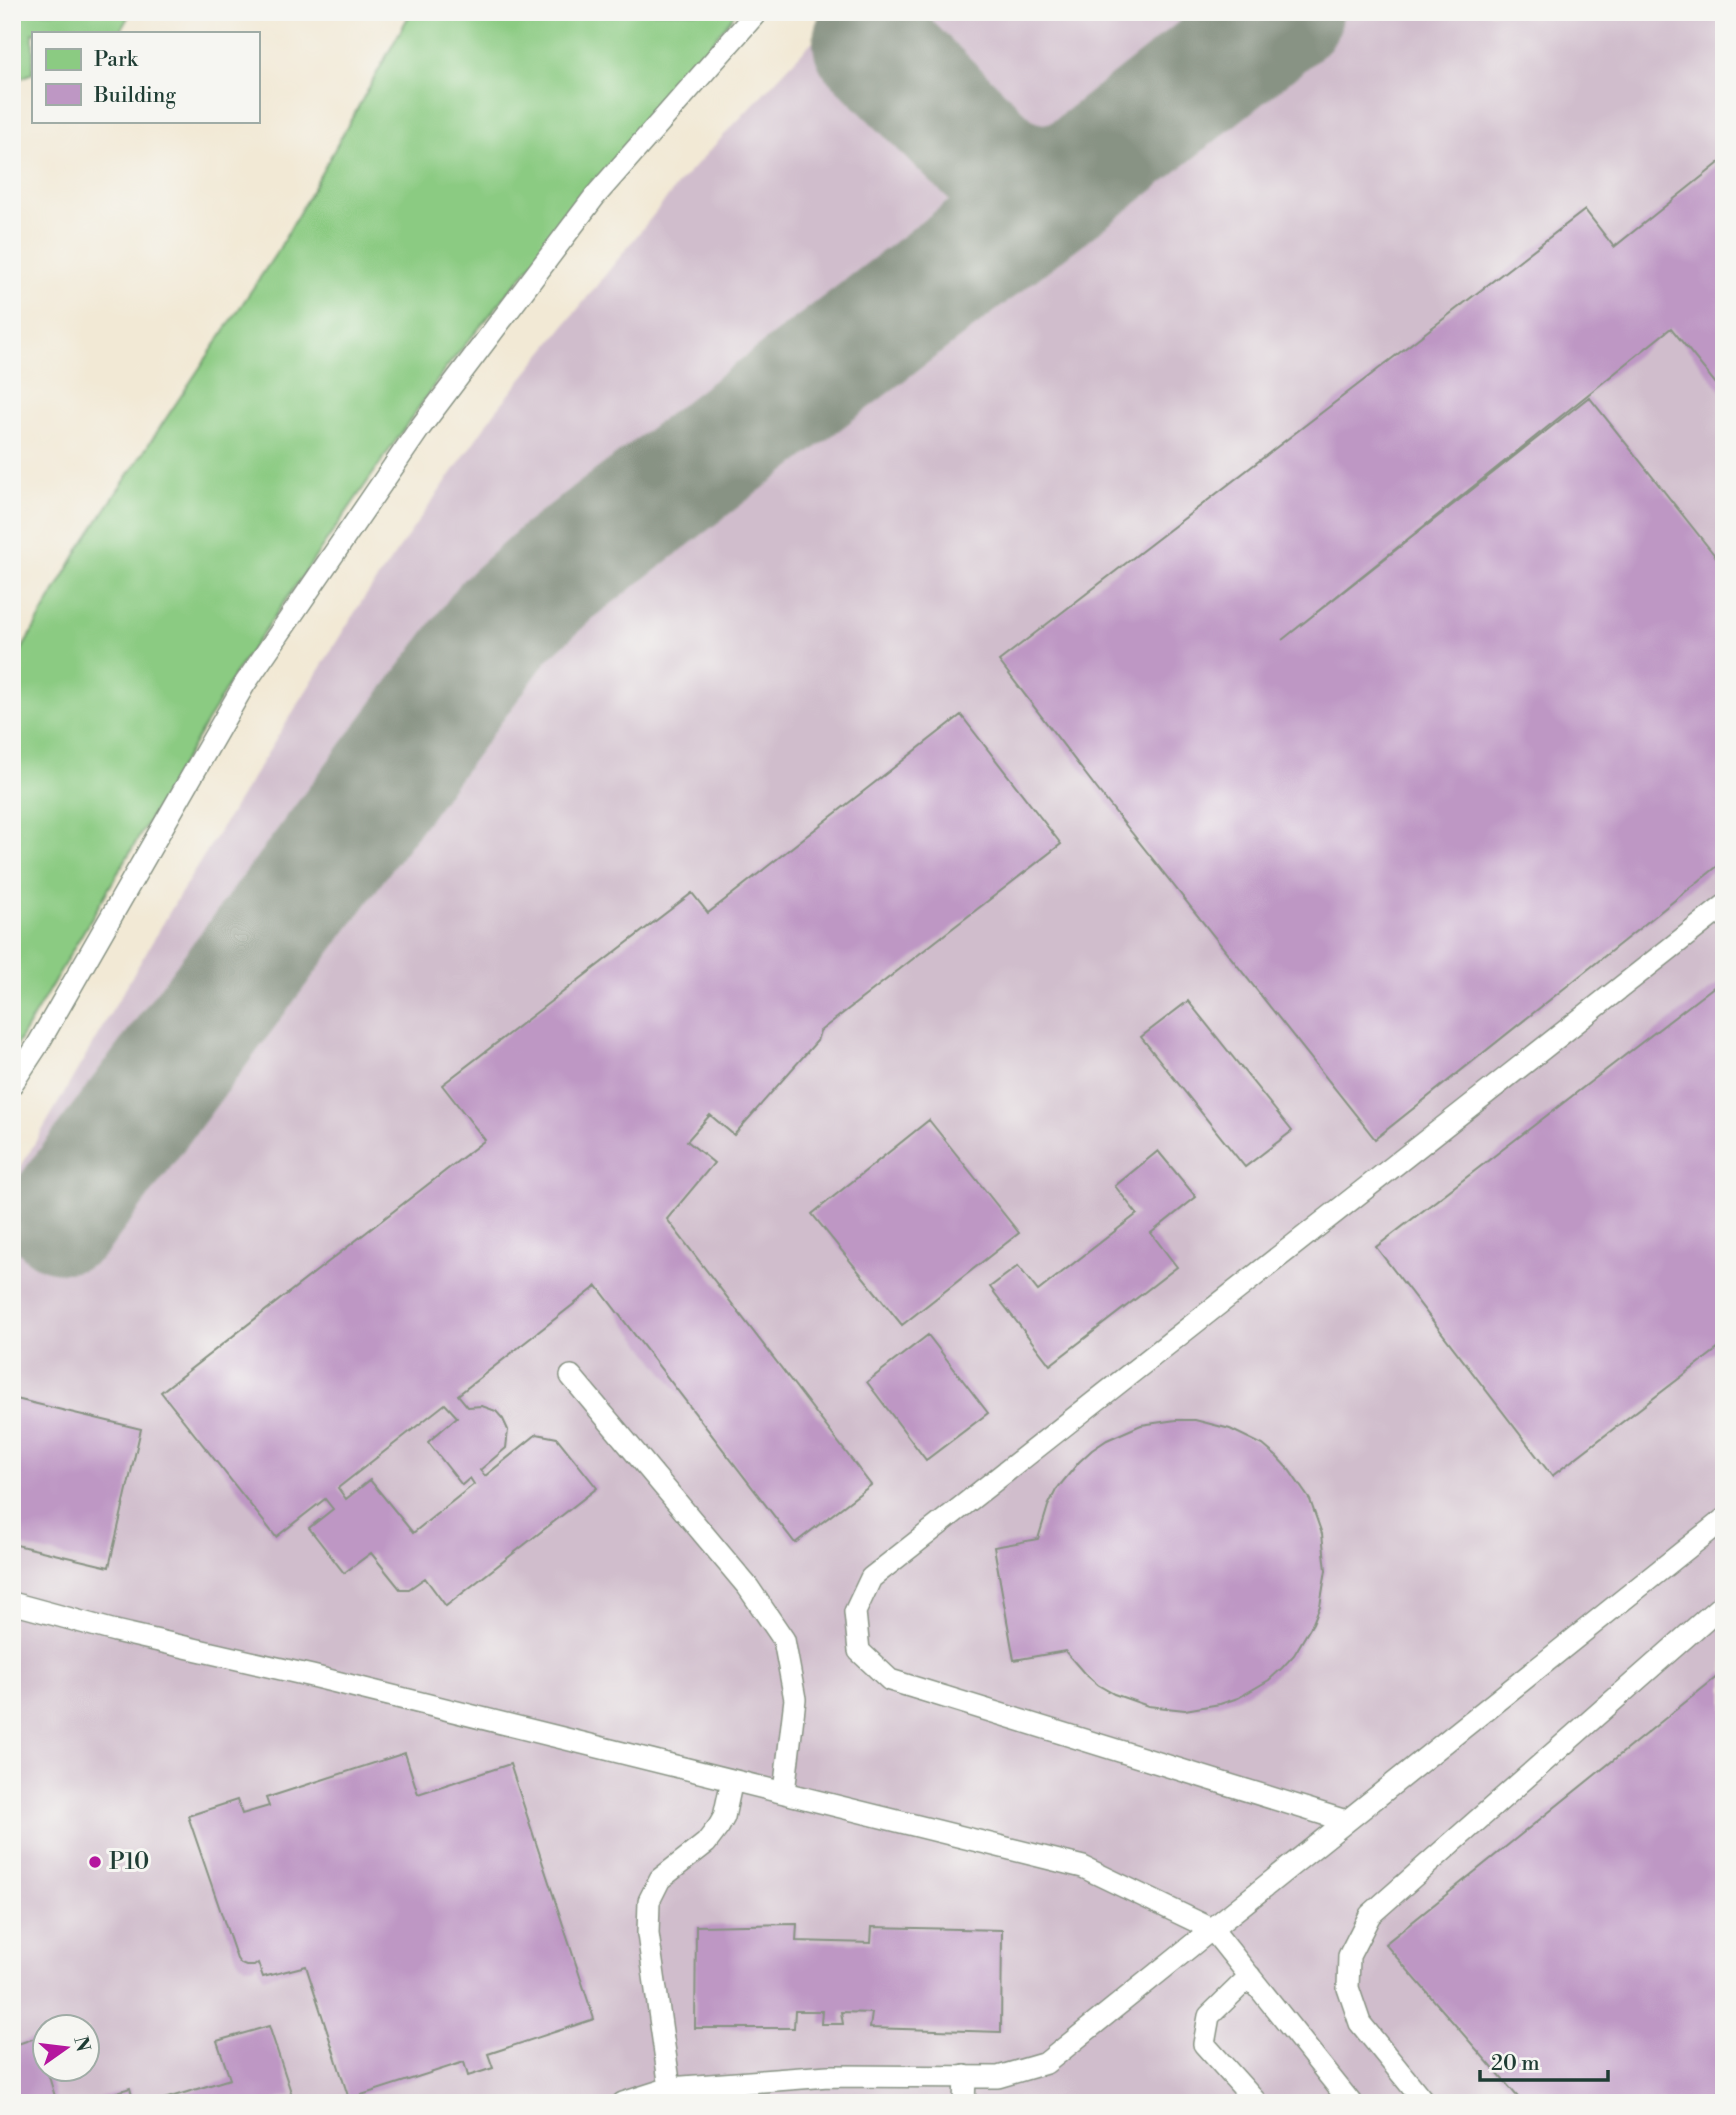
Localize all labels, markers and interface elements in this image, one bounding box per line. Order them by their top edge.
legend [32,32,259,122]
text: Park [94,47,139,73]
text: Building [93,83,176,109]
place label: P10 [109,1848,149,1876]
marker: P10 [87,1854,103,1870]
north arrow [32,2014,102,2084]
text: N [68,2034,95,2054]
scale bar [1480,2038,1608,2082]
text: 20 m [1491,2051,1540,2077]

